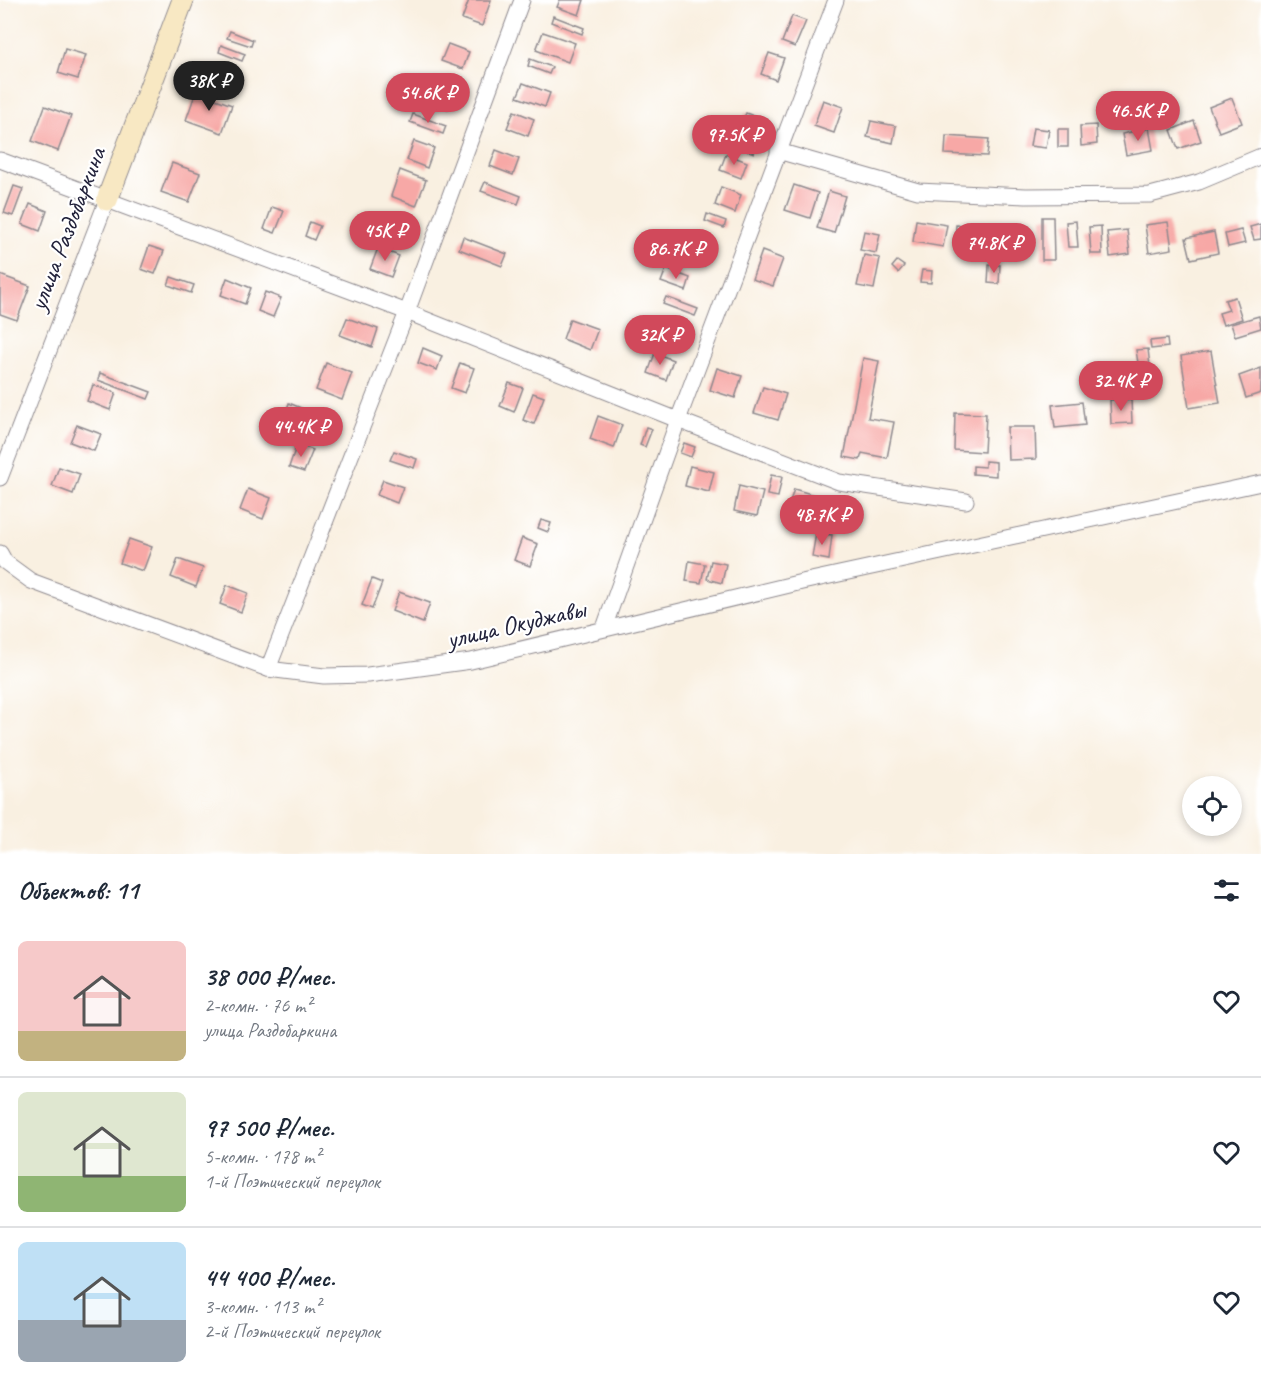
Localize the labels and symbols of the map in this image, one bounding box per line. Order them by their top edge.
pin: 38K ₽ [167,61,251,112]
pin: 54.6K ₽ [373,73,483,124]
pin: 46.5K ₽ [1083,91,1193,142]
pin: 97.5K ₽ [679,115,789,166]
street label: улица Раздобаркина [20,141,114,317]
pin: 45K ₽ [343,211,427,262]
pin: 74.8K ₽ [939,223,1049,274]
pin: 86.7K ₽ [621,229,731,280]
pin: 32K ₽ [618,315,702,366]
pin: 32.4K ₽ [1066,361,1176,412]
pin: 44.4K ₽ [246,407,356,458]
pin: 48.7K ₽ [767,495,877,546]
street label: улица Окуджавы [442,592,591,656]

